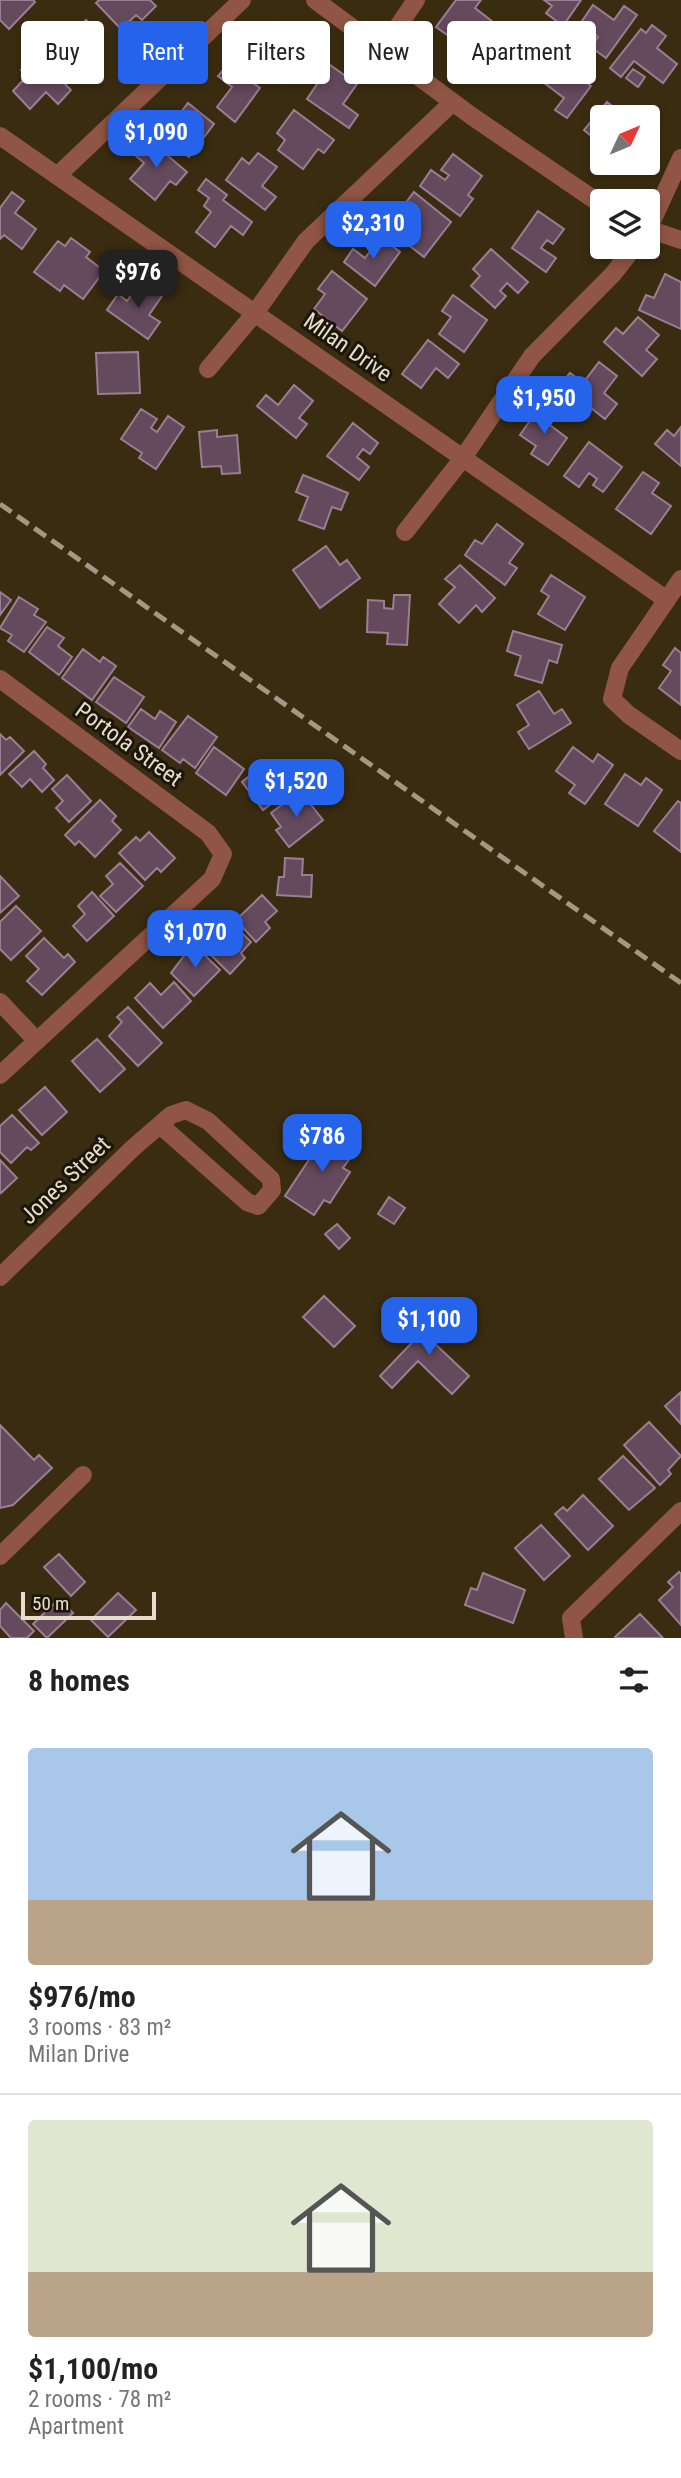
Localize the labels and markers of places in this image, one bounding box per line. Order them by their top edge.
pin: $1,090 [99,110,213,170]
pin: $2,310 [316,202,430,261]
pin: $976 [97,250,179,310]
pin: $1,950 [487,376,601,436]
pin: $1,520 [239,760,353,819]
pin: $1,070 [138,911,252,970]
pin: $786 [281,1114,363,1174]
pin: $1,100 [372,1298,486,1357]

